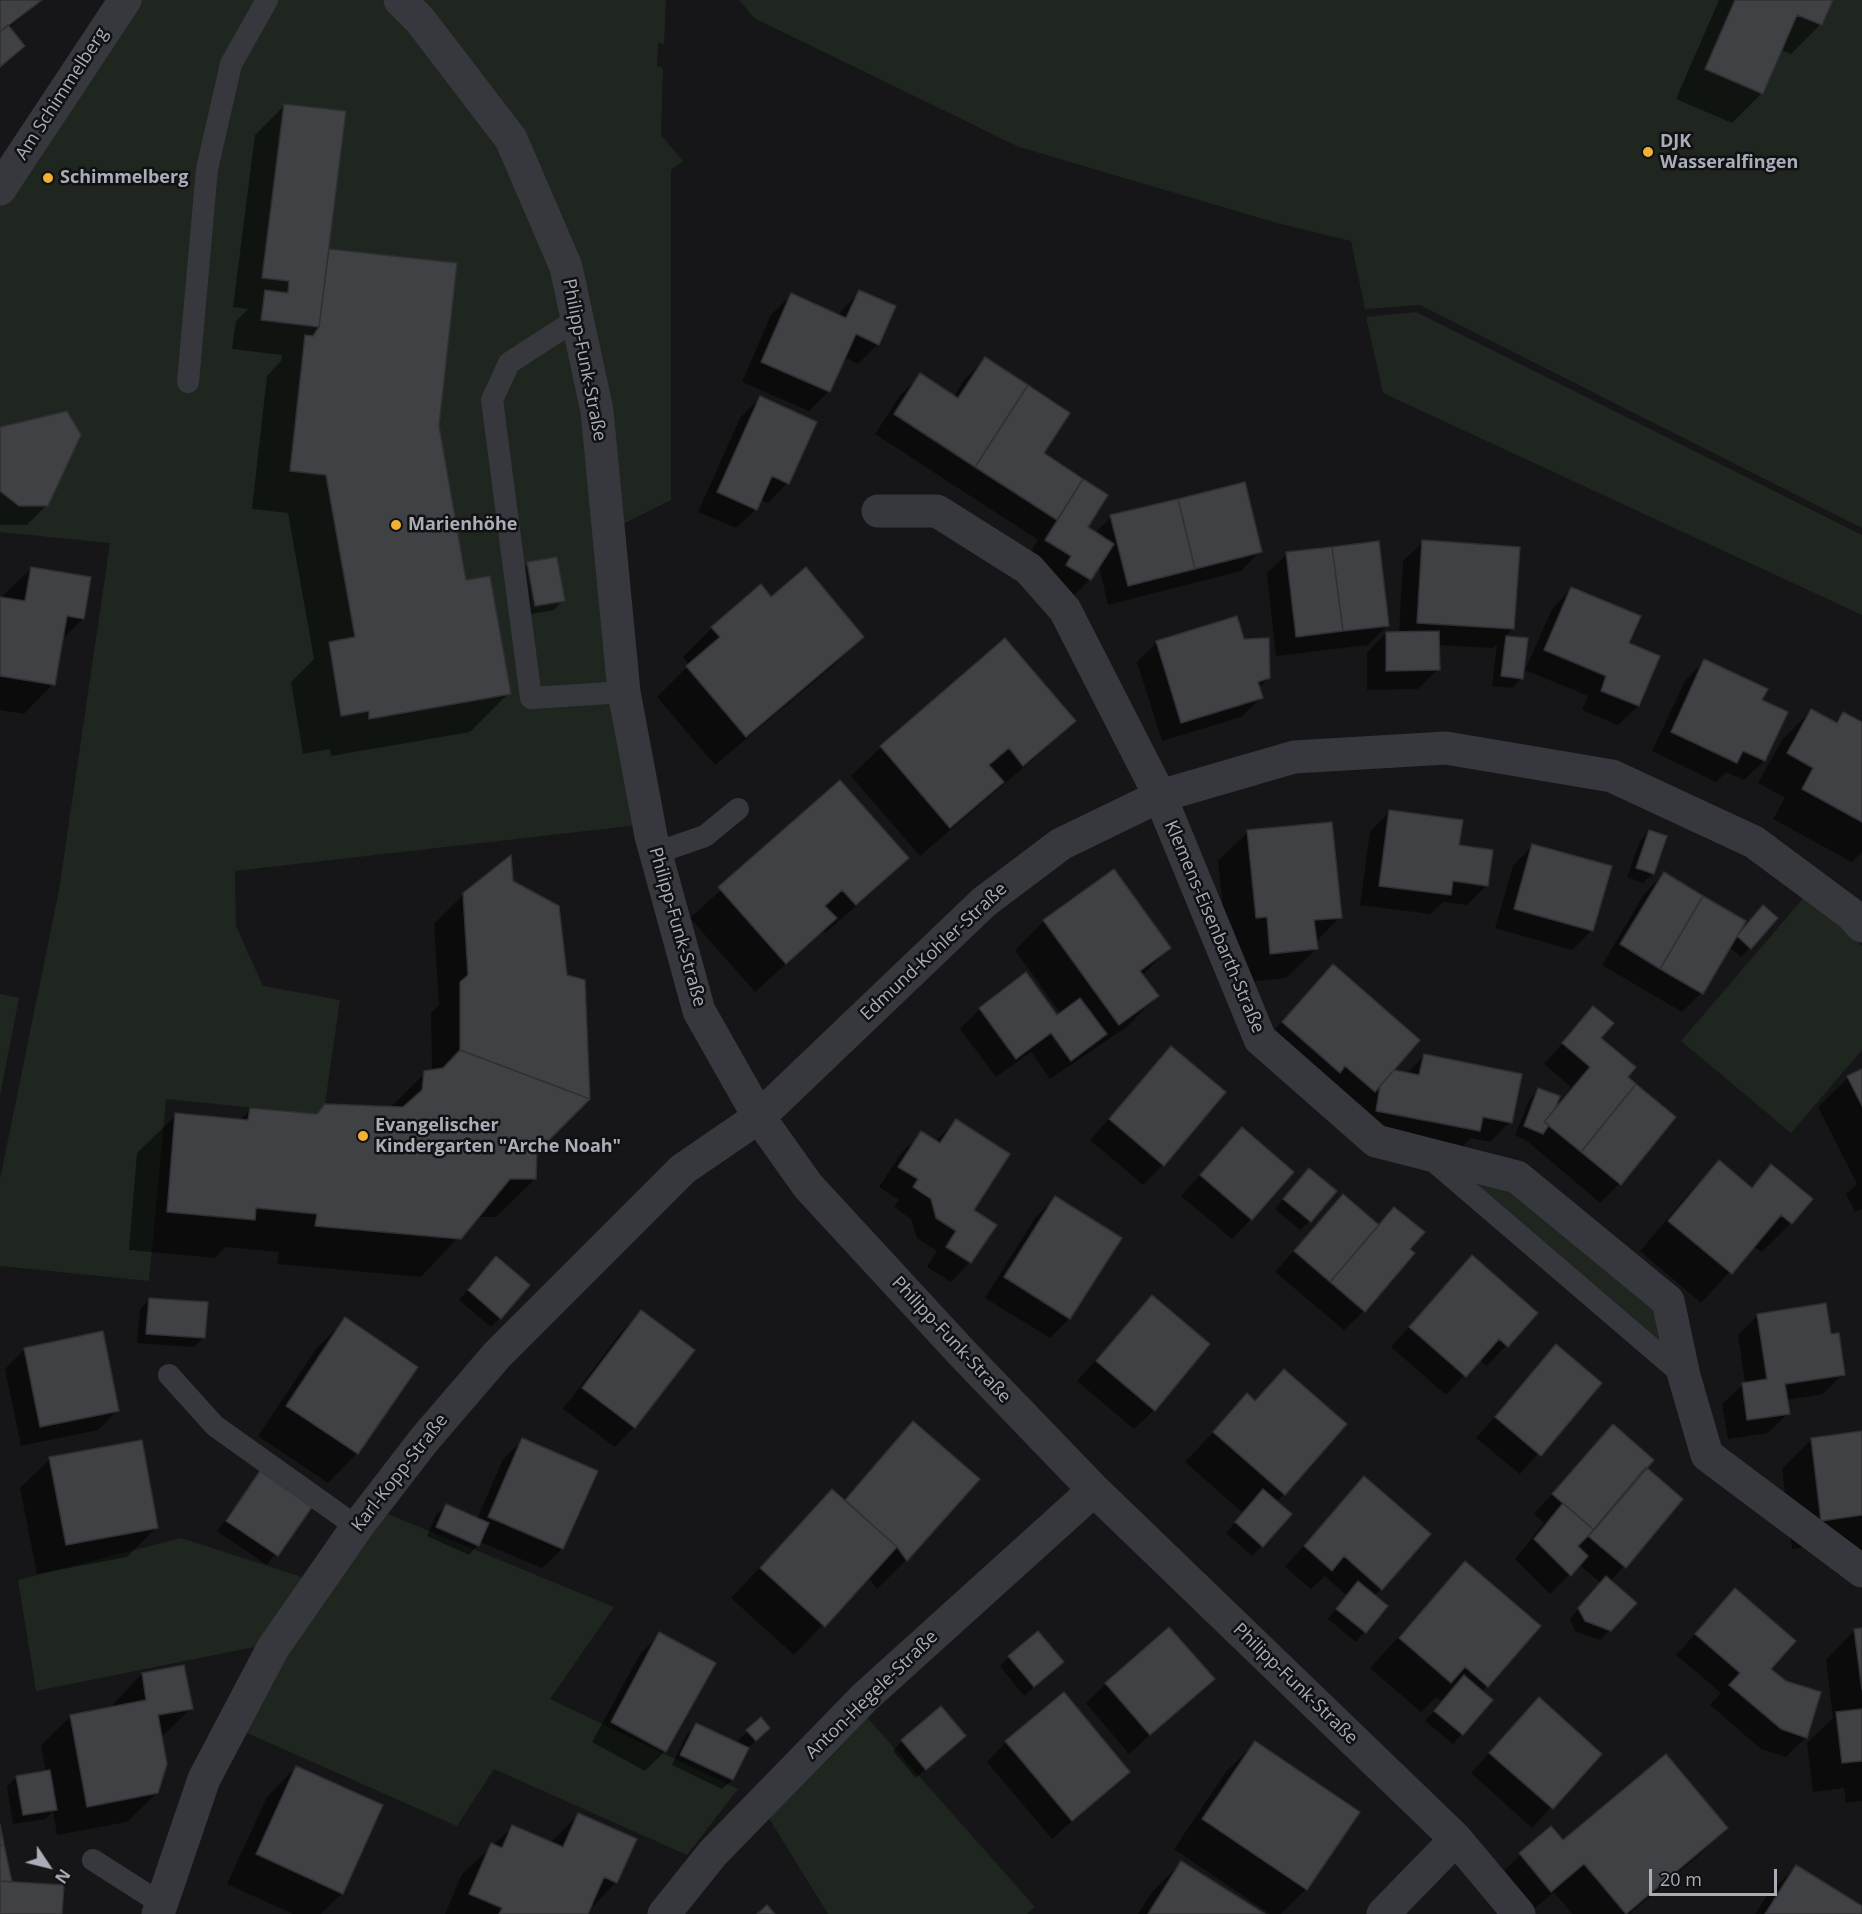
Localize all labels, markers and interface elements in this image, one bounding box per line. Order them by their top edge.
street label: Am Schimmelberg [11,24,113,164]
place label: DJK Wasseralfingen [1660,131,1798,174]
marker: DJK Wasseralfingen [1641,145,1655,159]
place label: Schimmelberg [60,167,188,189]
marker: Schimmelberg [41,171,55,185]
street label: Philipp-Funk-Straße [558,277,610,443]
place label: Marienhöhe [408,514,517,536]
marker: Marienhöhe [389,518,403,532]
street label: Klemens-Eisenbarth-Straße [1159,818,1269,1036]
street label: Philipp-Funk-Straße [644,845,710,1009]
street label: Edmund-Kohler-Straße [856,879,1012,1025]
place label: Evangelischer Kindergarten "Arche Noah" [375,1115,621,1158]
marker: Evangelischer Kindergarten "Arche Noah" [356,1129,370,1143]
street label: Philipp-Funk-Straße [887,1272,1015,1408]
street label: Karl-Kopp-Straße [347,1410,453,1536]
street label: Philipp-Funk-Straße [1228,1619,1362,1749]
street label: Anton-Hegele-Straße [801,1626,943,1764]
north arrow [18,1836,78,1896]
scale bar [1652,1857,1780,1895]
text: N [50,1865,75,1888]
text: 20 m [1660,1867,1702,1891]

